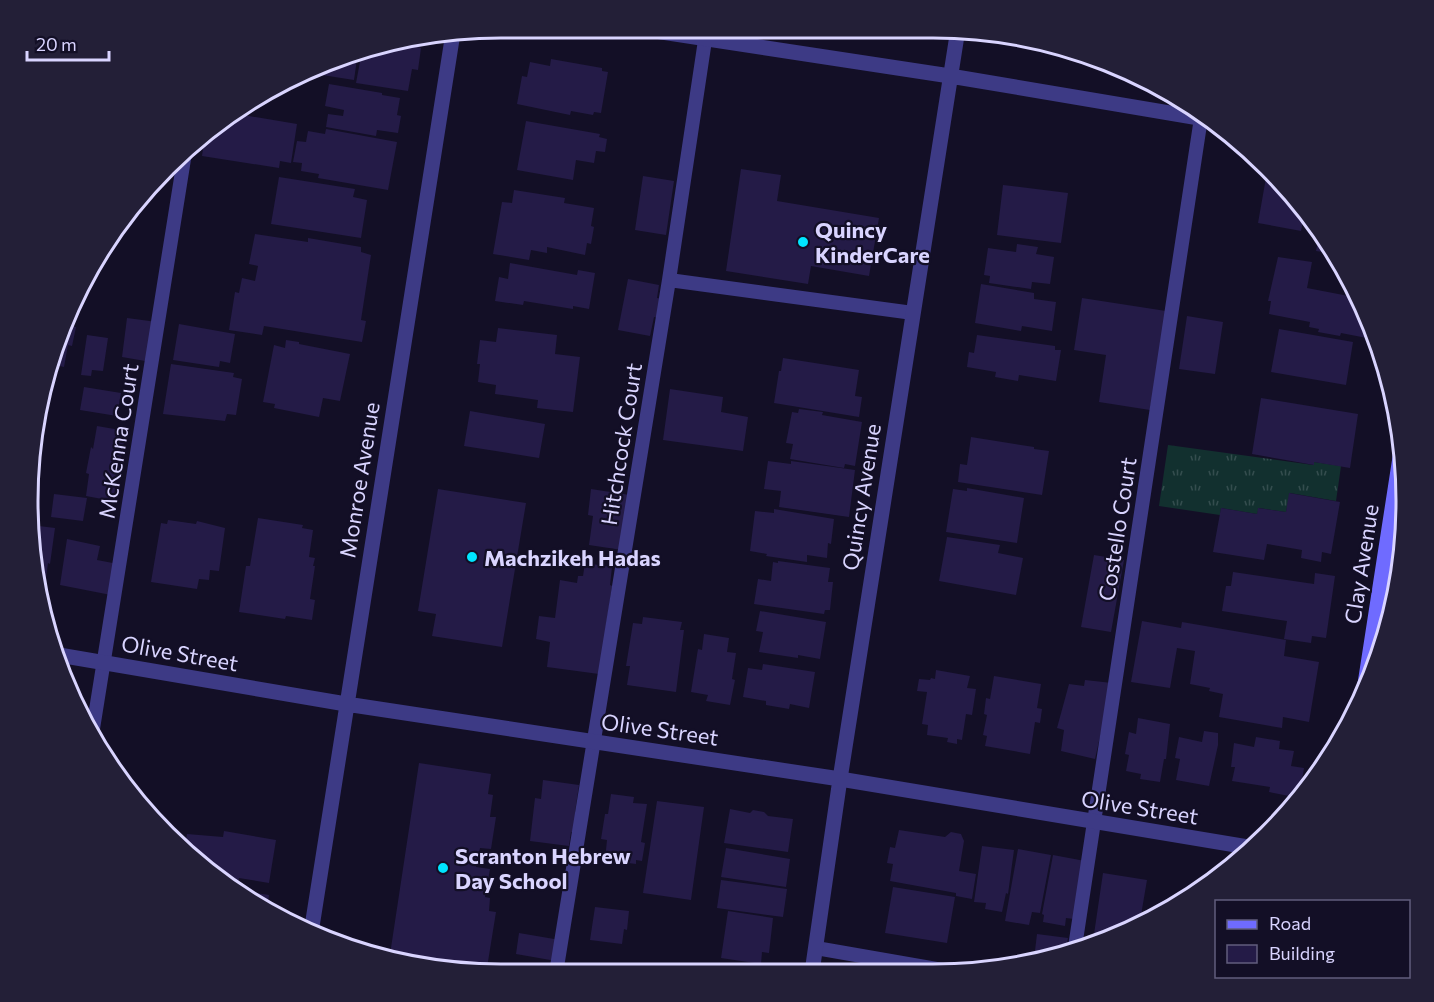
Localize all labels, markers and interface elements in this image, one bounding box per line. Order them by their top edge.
scale bar [27,24,110,62]
text: 20 m [36,33,77,55]
place label: Quincy KinderCare [815,216,930,268]
marker: Quincy KinderCare [796,235,810,249]
street label: McKenna Court [92,361,144,521]
street label: Hitchcock Court [595,361,647,527]
street label: Monroe Avenue [333,400,385,560]
street label: Quincy Avenue [836,422,886,572]
street label: Costello Court [1092,455,1142,603]
street label: Clay Avenue [1338,502,1384,626]
place label: Machzikeh Hadas [484,544,661,571]
marker: Machzikeh Hadas [465,550,479,564]
street label: Olive Street [119,629,241,677]
street label: Olive Street [600,707,720,751]
street label: Olive Street [1080,784,1200,830]
place label: Scranton Hebrew Day School [455,842,631,894]
marker: Scranton Hebrew Day School [436,861,450,875]
legend [1215,900,1410,978]
text: Road [1269,912,1311,934]
text: Building [1269,942,1335,964]

